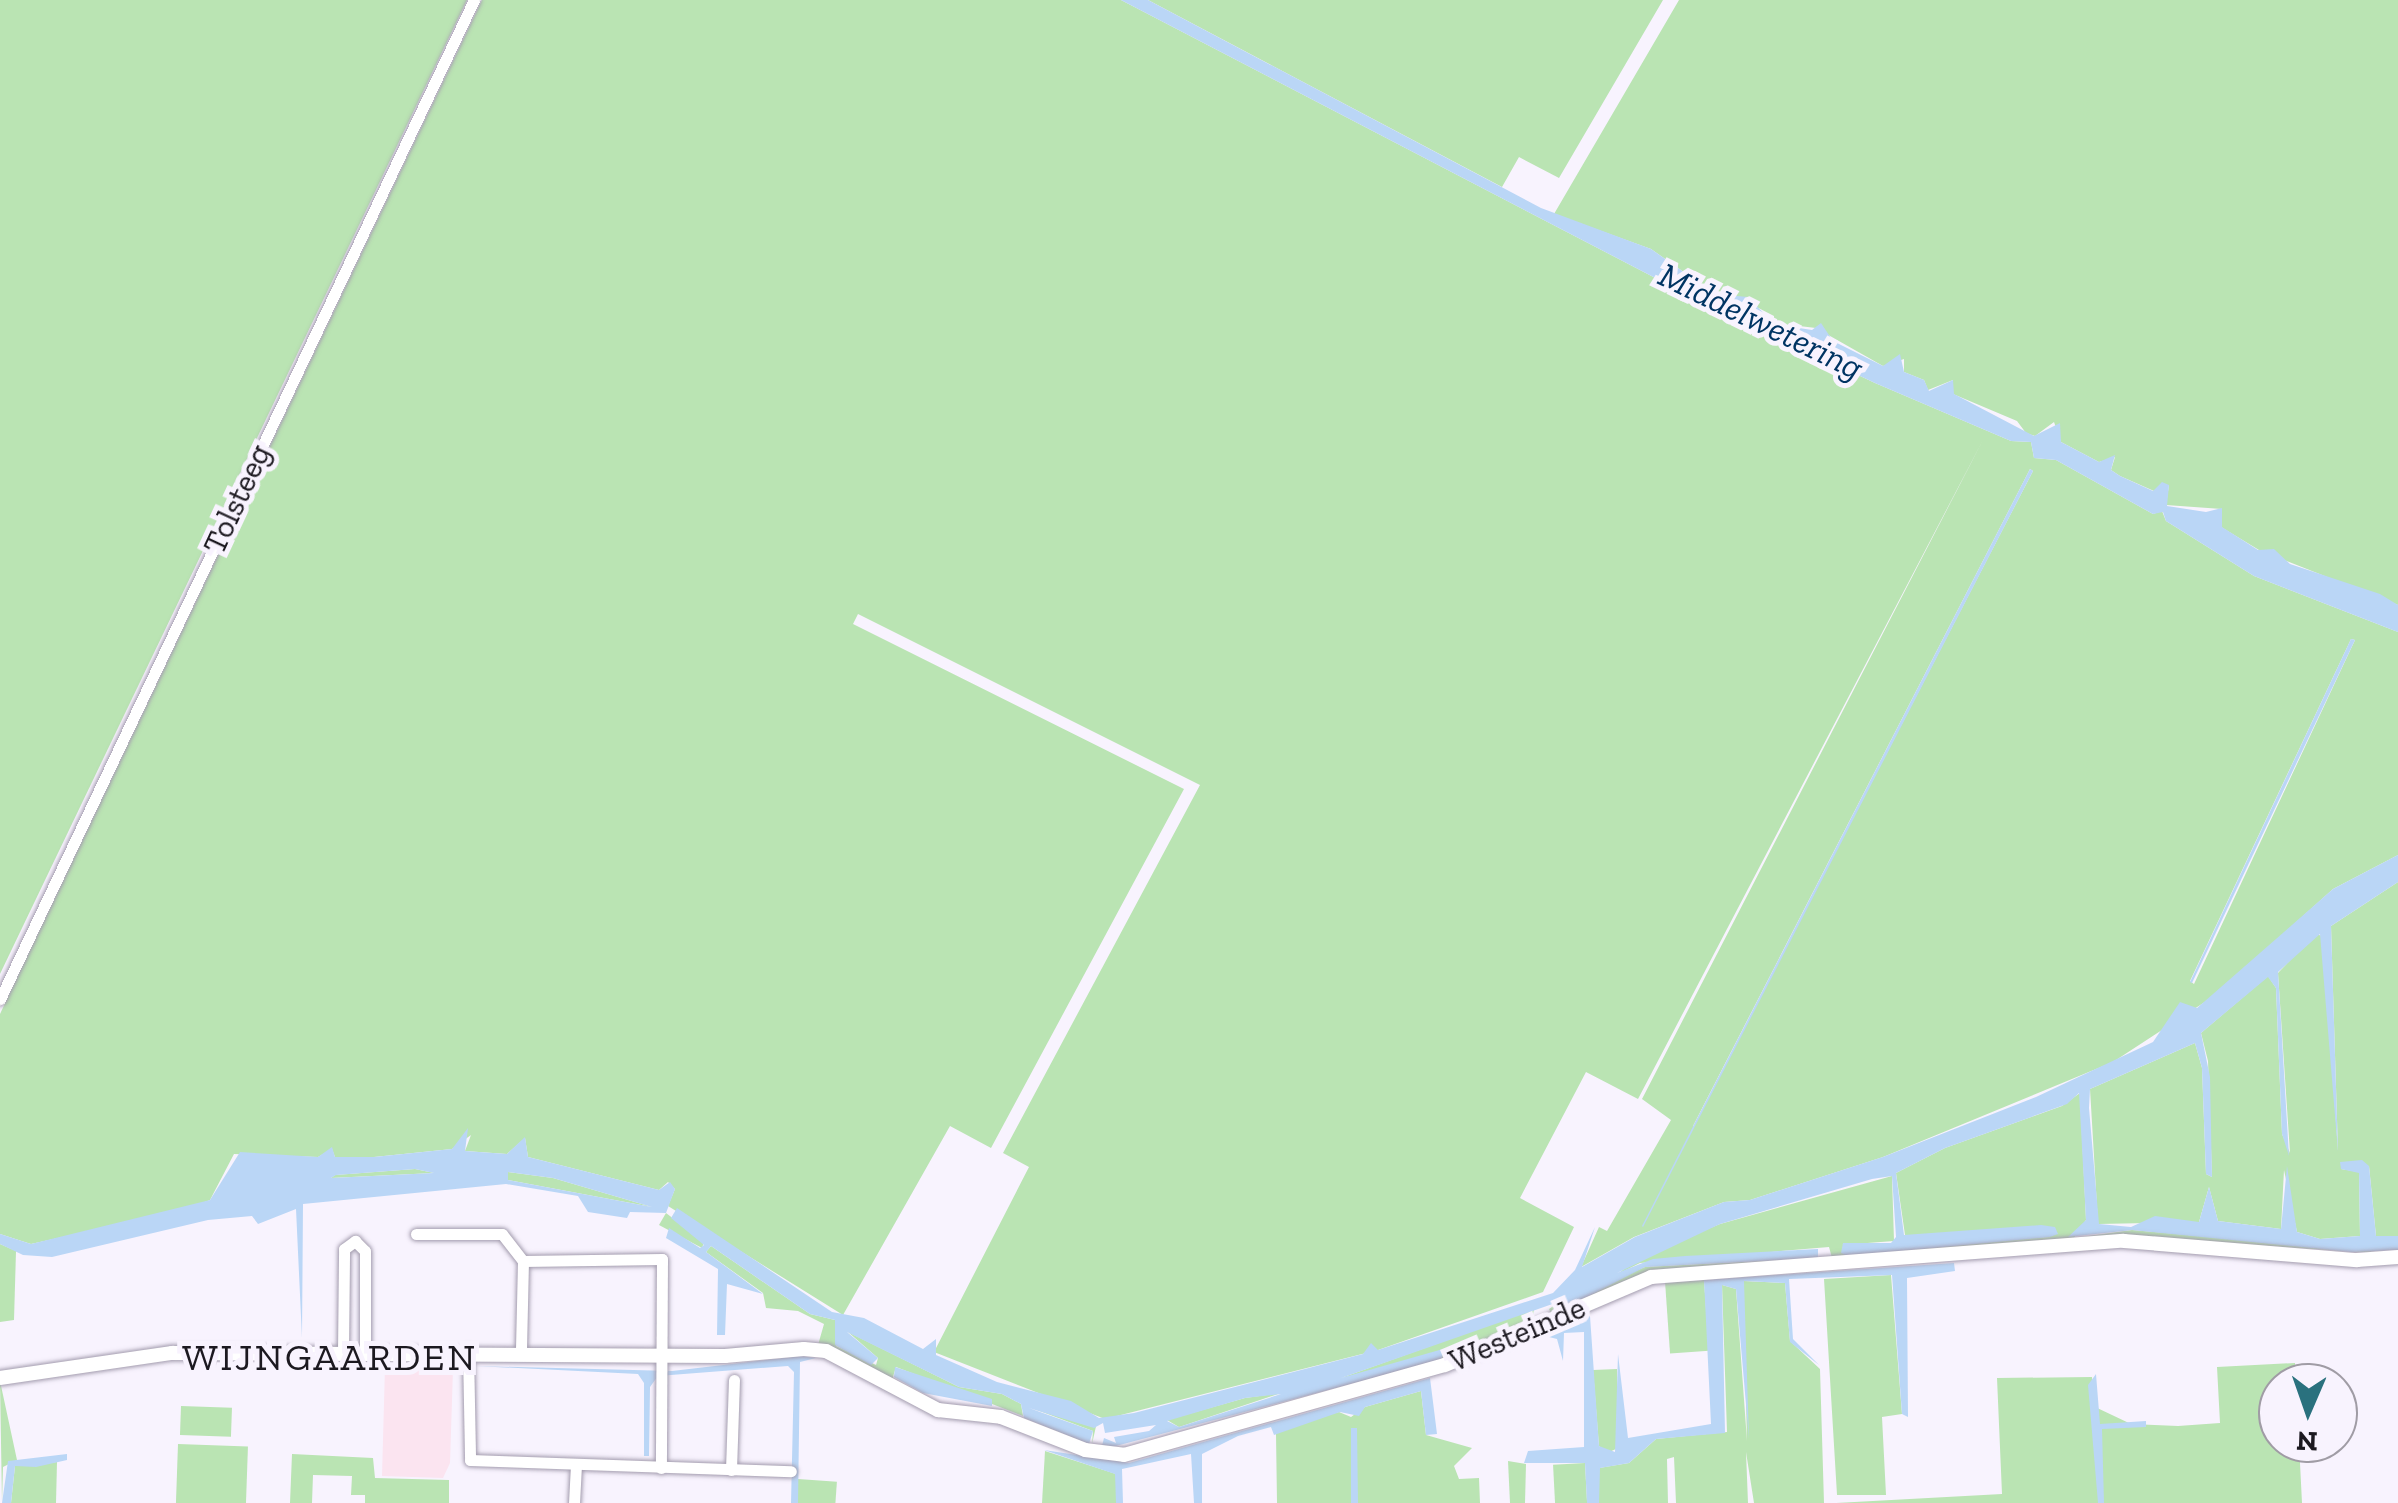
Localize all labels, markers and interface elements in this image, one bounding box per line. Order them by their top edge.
water label: Middelwetering [1652,253,1870,389]
street label: Tolsteeg [195,438,279,560]
street label: Westeinde [1443,1288,1591,1380]
district label: WIJNGAARDEN [182,1335,478,1381]
north arrow [2258,1363,2358,1463]
text: N [2296,1425,2318,1458]

